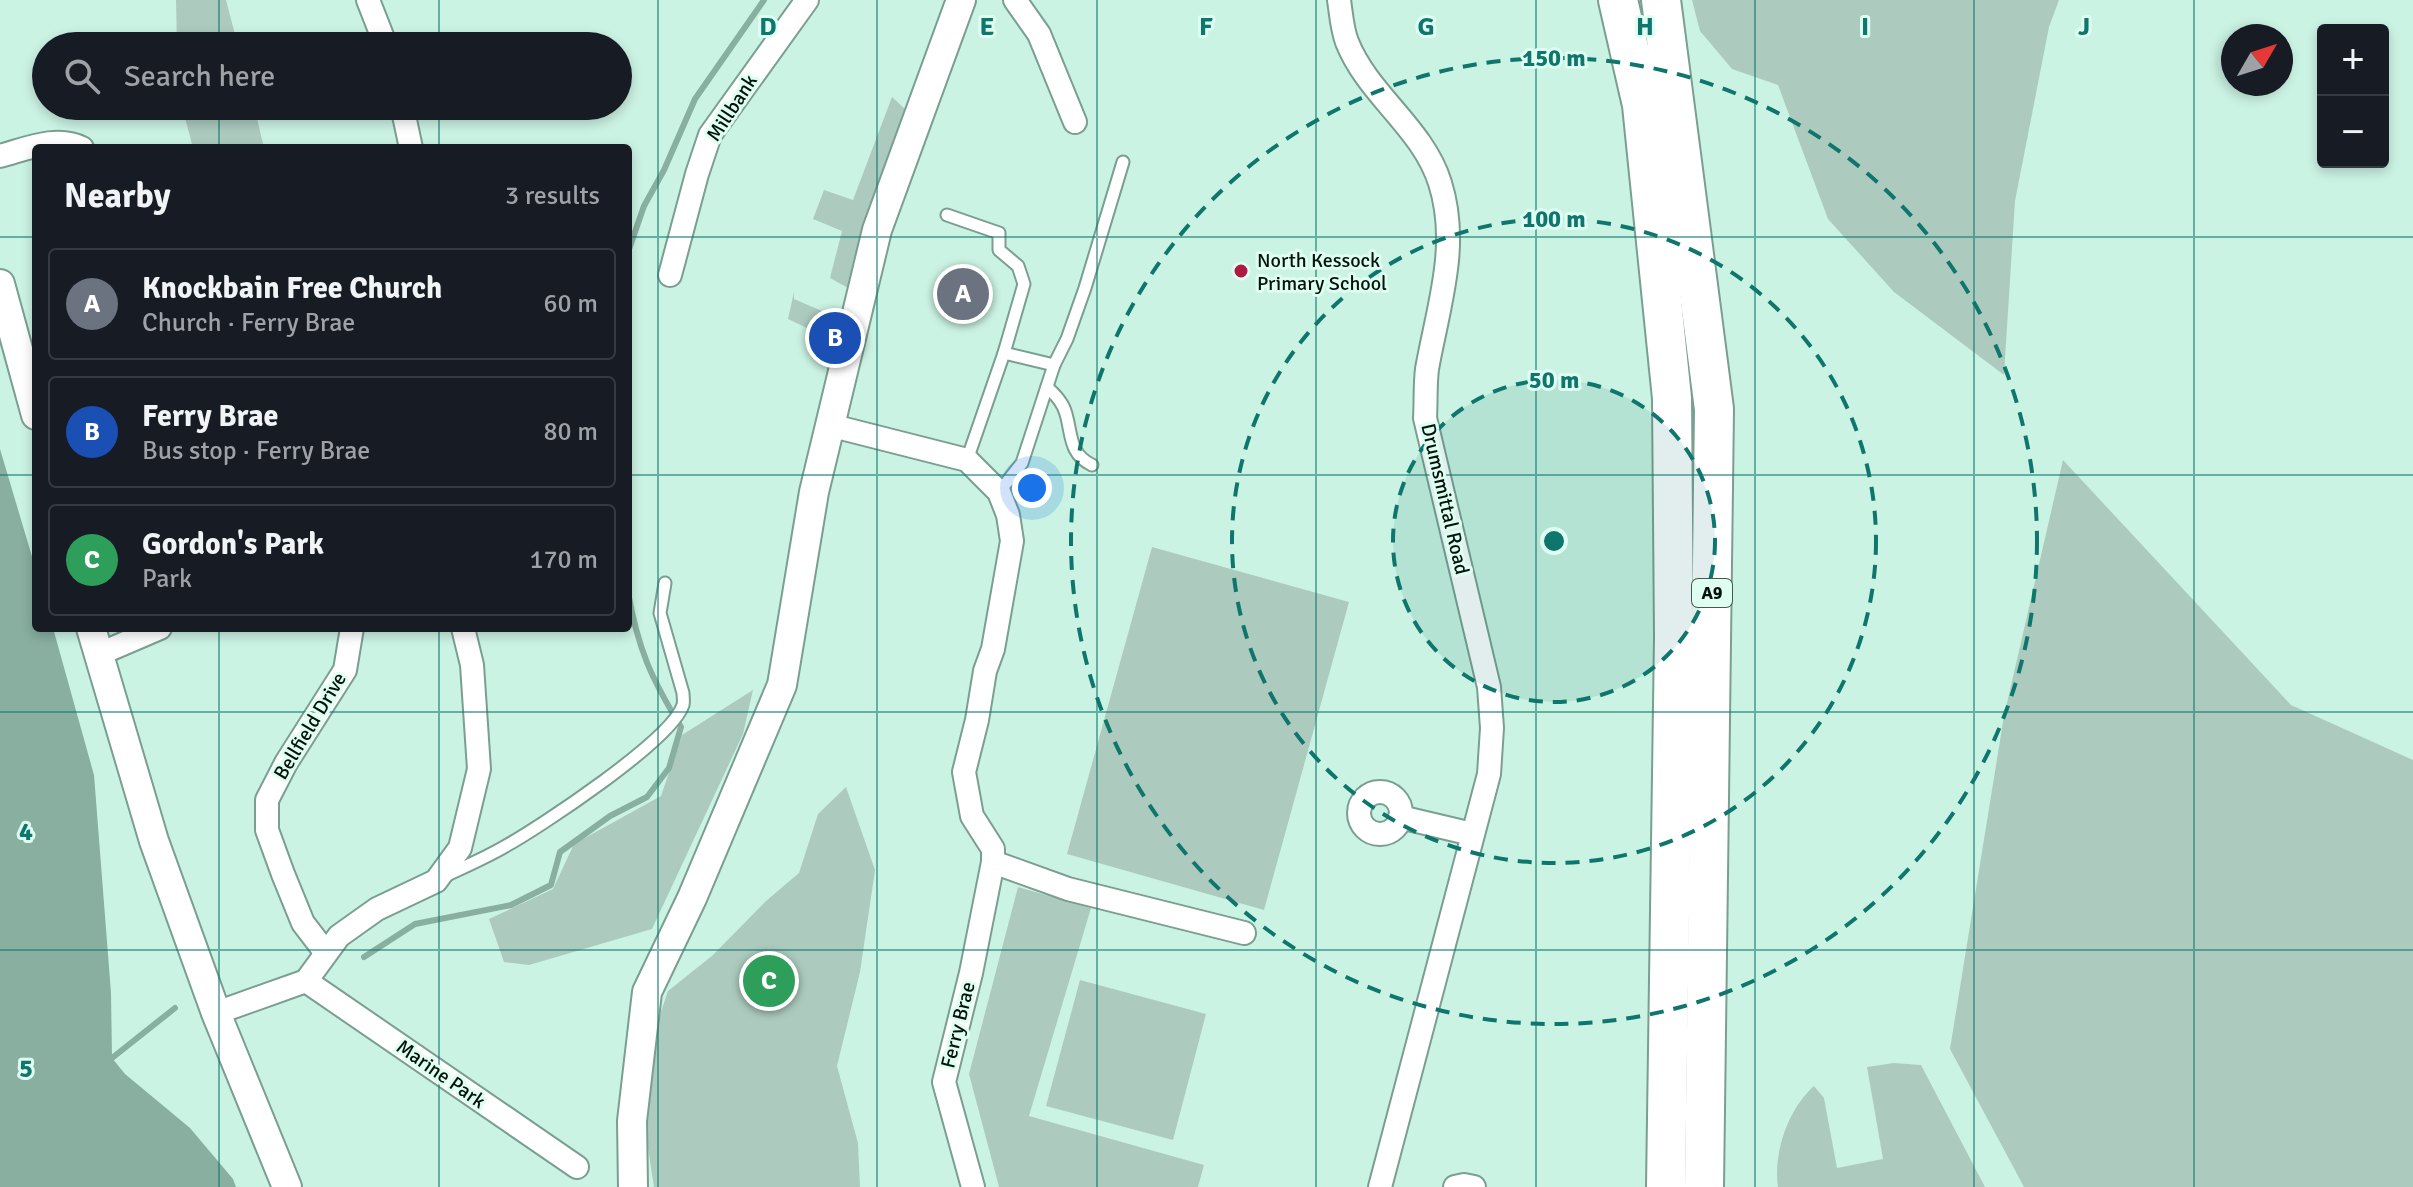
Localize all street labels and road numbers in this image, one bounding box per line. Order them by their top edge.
street label: Millbank [701,70,763,146]
street label: Drumsmittal Road [1415,421,1475,577]
road number: A9 [1692,579,1732,607]
street label: Bellfield Drive [268,668,352,784]
street label: Ferry Brae [935,979,981,1071]
street label: Marine Park [392,1034,490,1114]

